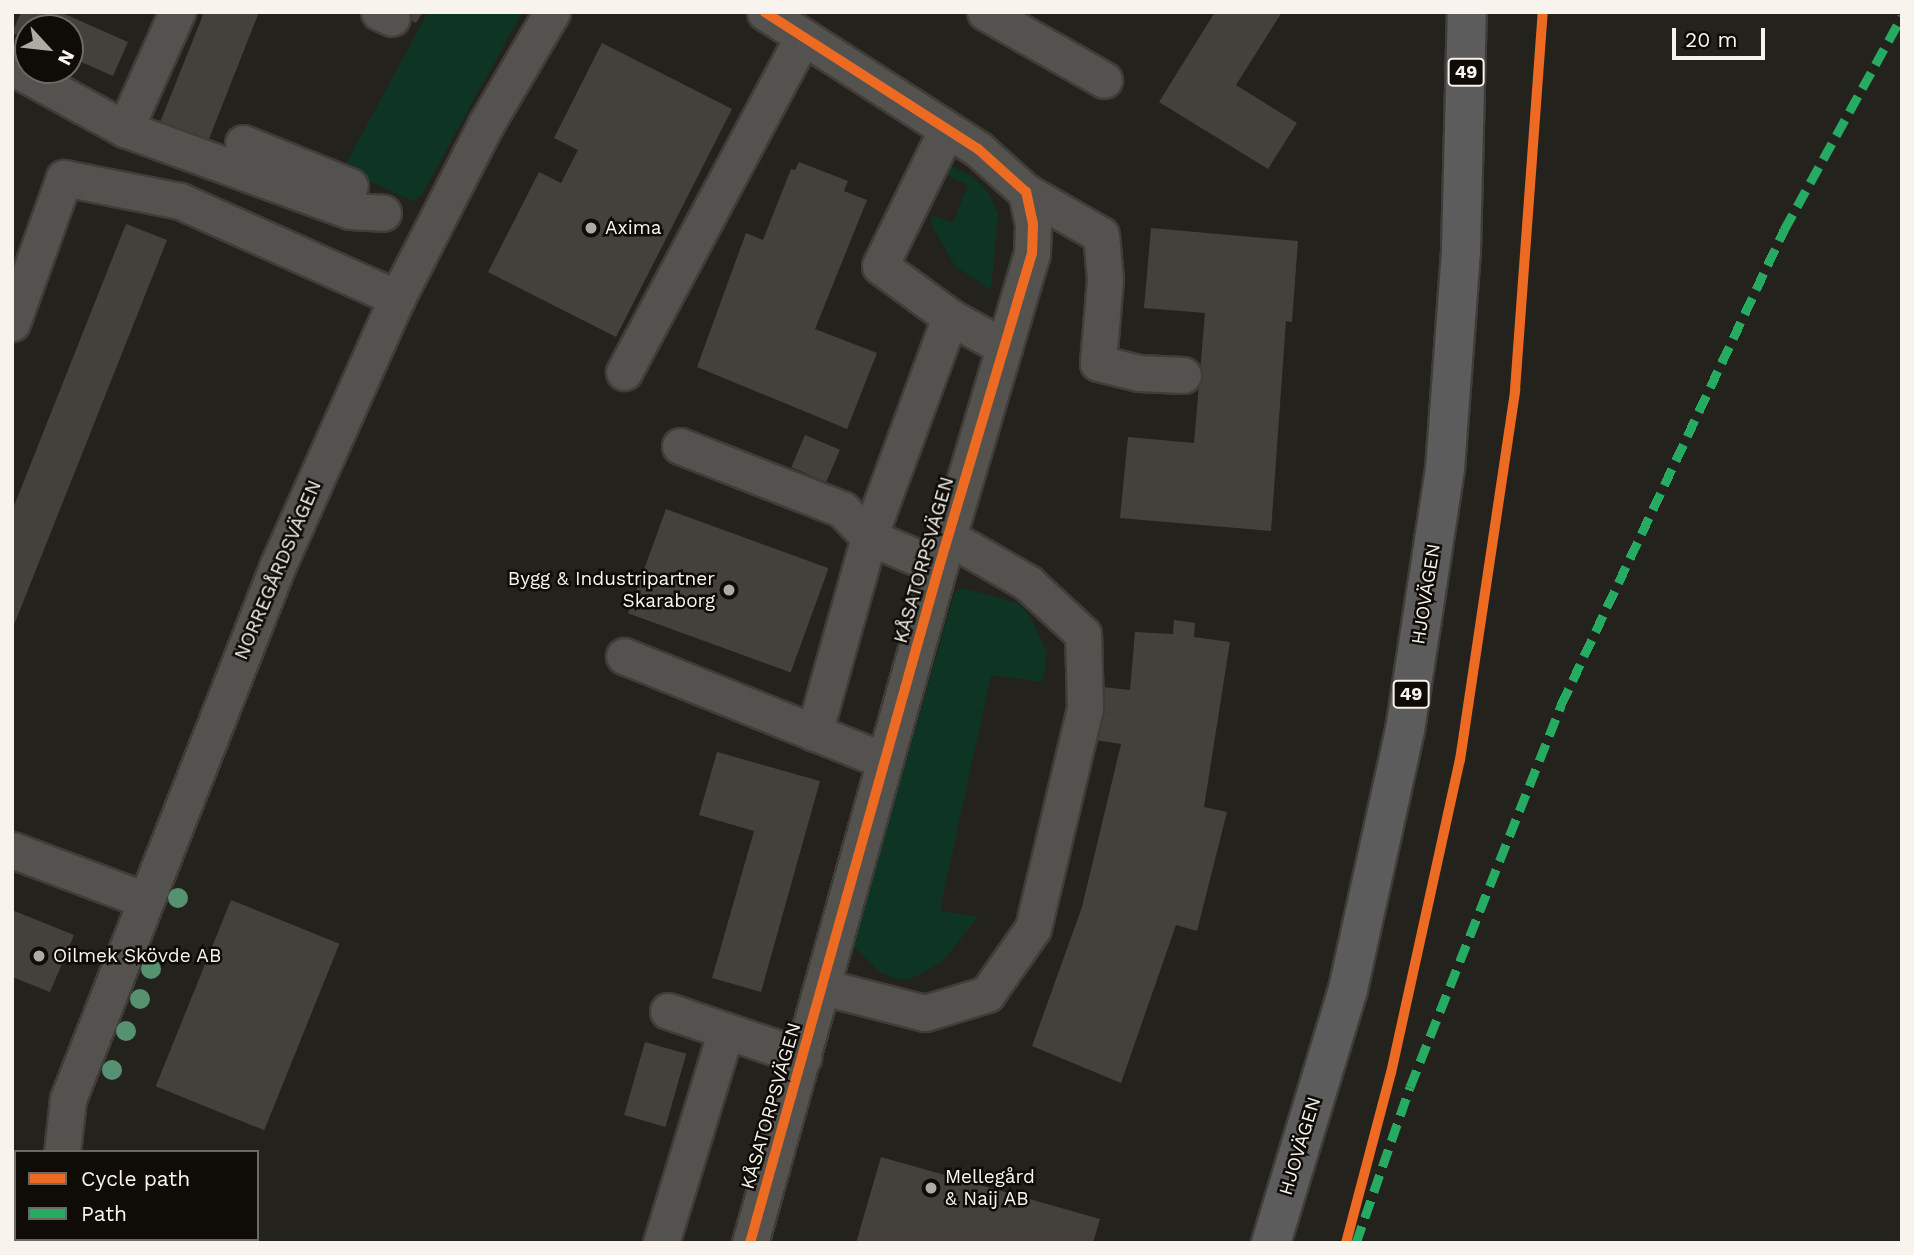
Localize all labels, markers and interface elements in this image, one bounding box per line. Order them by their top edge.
north arrow [14,14,84,84]
scale bar [1676,14,1769,58]
text: 20 m [1685,27,1737,52]
text: N [53,46,80,69]
road number: 49 [1447,58,1485,86]
place label: Axima [605,217,662,239]
marker: Axima [583,220,599,236]
street label: KÅSATORPSVÄGEN [889,474,959,646]
street label: NORREGÅRDSVÄGEN [230,477,326,663]
street label: HJOVÄGEN [1407,542,1445,646]
place label: Bygg & Industripartner Skaraborg [508,568,715,612]
marker: Bygg & Industripartner Skaraborg [721,582,737,598]
road number: 49 [1392,680,1430,708]
place label: Oilmek Skövde AB [53,945,222,967]
marker: Oilmek Skövde AB [31,948,47,964]
street label: KÅSATORPSVÄGEN [736,1020,806,1192]
street label: HJOVÄGEN [1274,1094,1326,1198]
legend [14,1150,259,1241]
text: Cycle path [81,1166,190,1191]
place label: Mellegård & Naij AB [945,1166,1035,1210]
marker: Mellegård & Naij AB [923,1180,939,1196]
text: Path [81,1201,127,1226]

